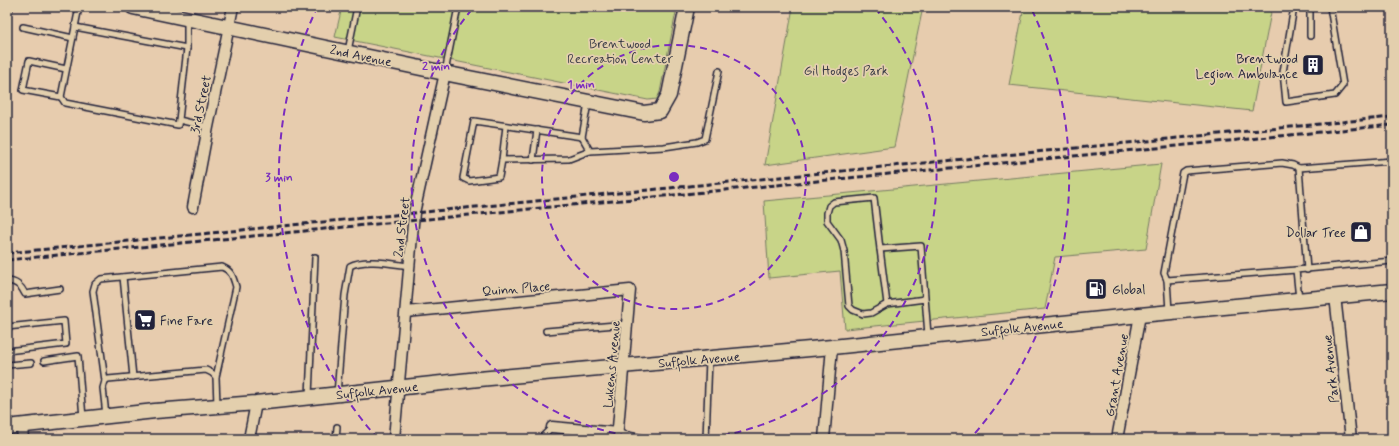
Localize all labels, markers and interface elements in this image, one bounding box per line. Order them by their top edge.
park label: Brentwood Recreation Center [567,36,673,68]
street label: 2nd Avenue [328,42,393,71]
place label: Brentwood Legion Ambulance [1195,51,1298,85]
building icon: Brentwood Legion Ambulance [1300,52,1326,78]
text: 2 min [422,59,450,75]
park label: Gil Hodges Park [804,63,889,82]
street label: 3rd Street [187,74,216,135]
text: 1 min [567,77,595,93]
text: 3 min [265,170,293,186]
centre of rings [667,170,681,184]
street label: 2nd Street [390,196,415,258]
shop icon: Dollar Tree [1348,219,1374,245]
place label: Dollar Tree [1286,225,1346,242]
fuel station icon: Global [1083,276,1109,302]
street label: Quinn Place [481,278,551,301]
place label: Global [1112,282,1146,299]
supermarket icon: Fine Fare [132,307,158,333]
place label: Fine Fare [160,313,213,330]
street label: Suffolk Avenue [980,316,1064,343]
street label: Lukens Avenue [600,319,625,409]
street label: Grant Avenue [1102,332,1133,418]
street label: Park Avenue [1319,334,1344,404]
street label: Suffolk Avenue [657,348,741,375]
street label: Suffolk Avenue [335,379,419,406]

